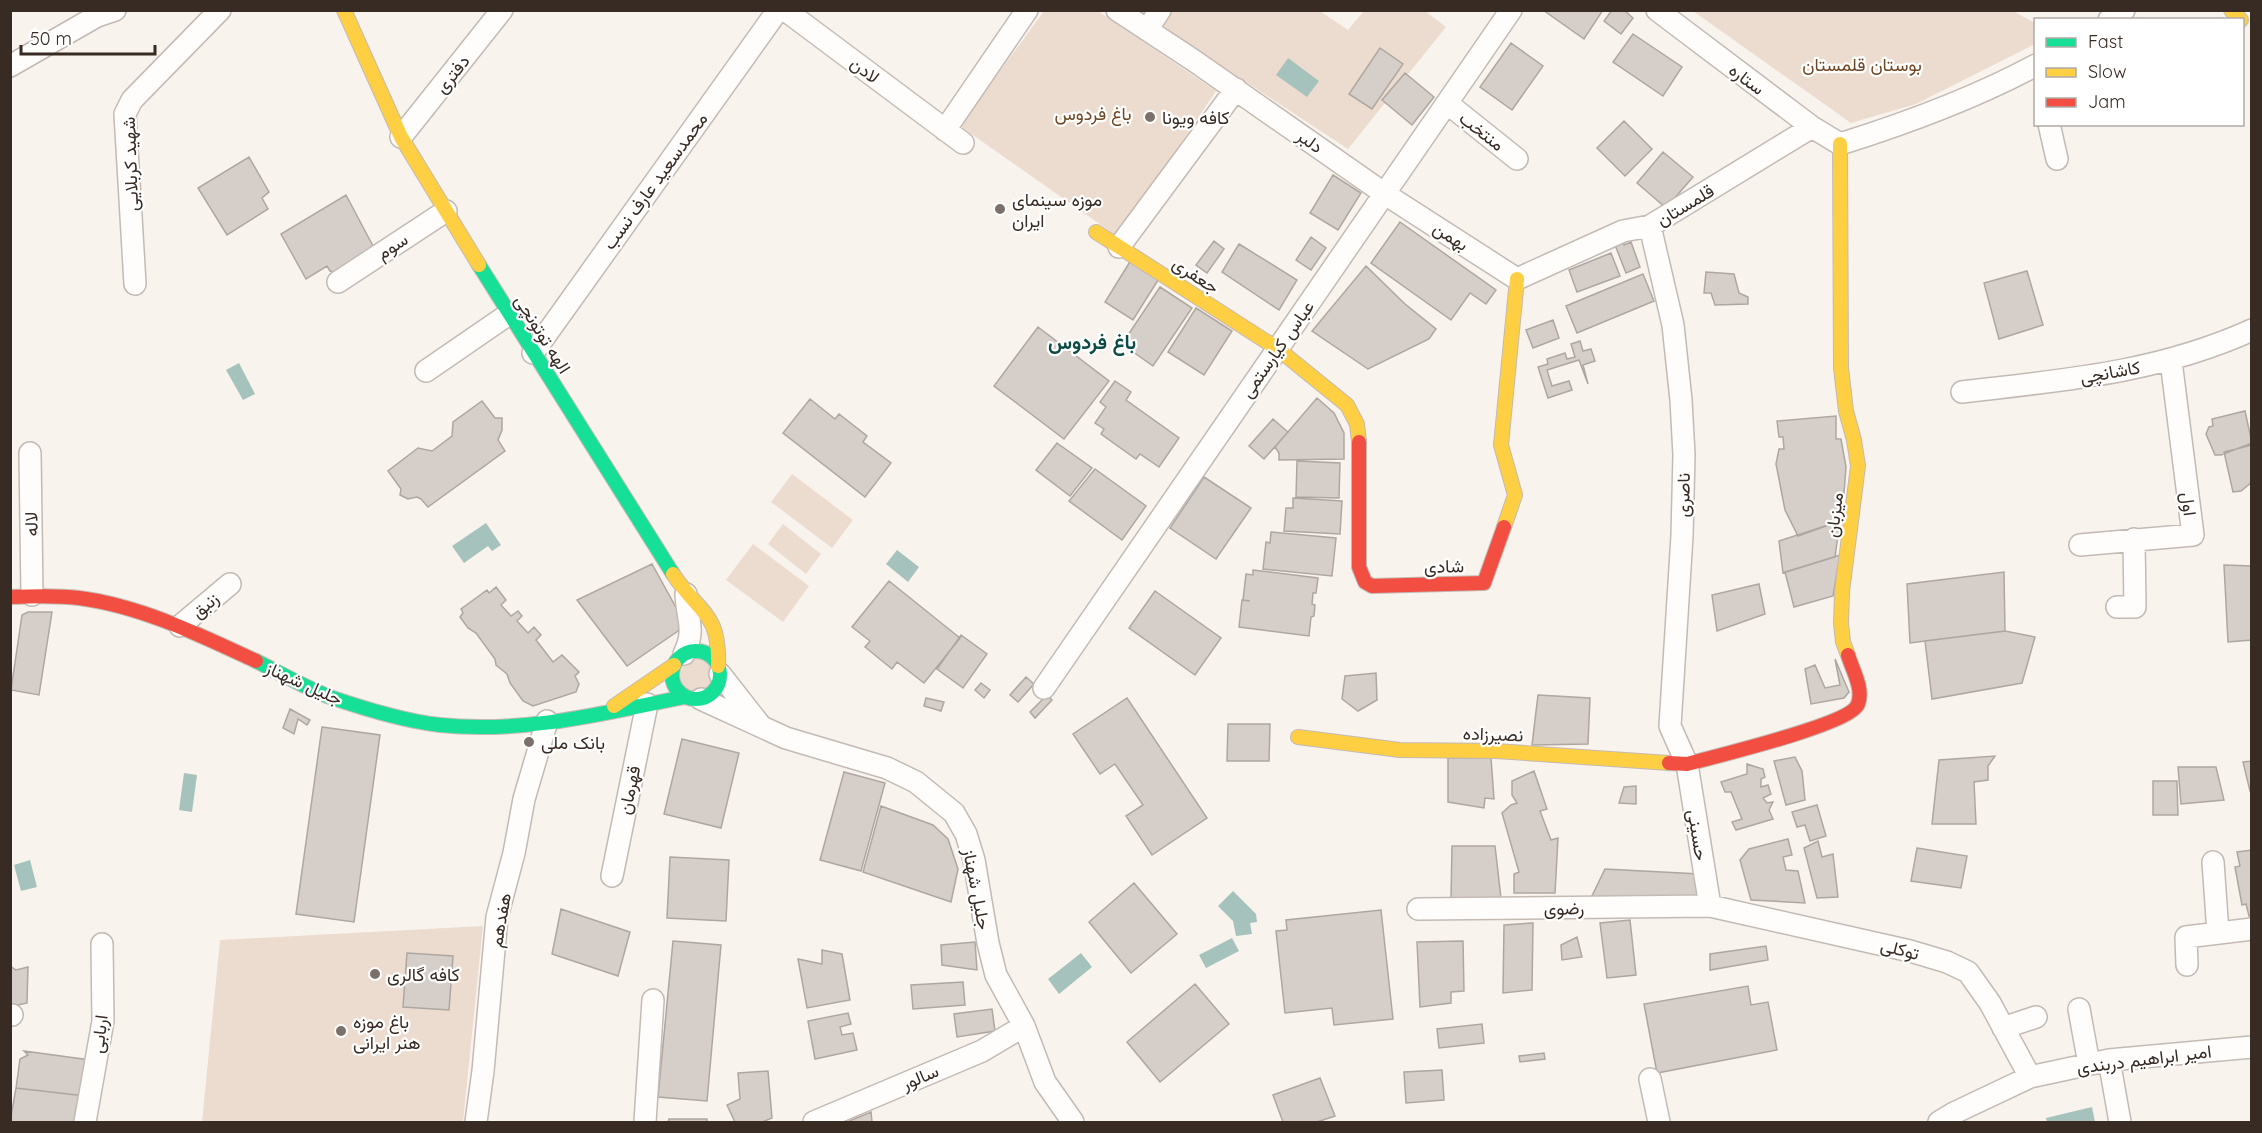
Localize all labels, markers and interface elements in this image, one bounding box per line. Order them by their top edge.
scale bar [21,18,154,56]
legend [2034,18,2244,126]
text: 50 m [30,27,72,50]
text: Fast [2088,30,2123,53]
street label: دفتری [430,50,474,98]
street label: لادن [846,51,884,89]
park label: بوستان قلمستان [1802,53,1922,76]
street label: ستاره [1725,58,1769,100]
text: Slow [2088,60,2126,83]
text: Jam [2088,90,2126,113]
park label: باغ فردوس [1055,102,1131,126]
place label: کافه ویونا [1162,106,1230,129]
street label: منتخب [1455,106,1509,156]
street label: محمدسعید عارف نسب [598,108,712,254]
marker: کافه ویونا [1143,110,1157,124]
street label: شهید کربلایی [117,116,143,212]
street label: دلبر [1292,123,1328,158]
street label: قلمستان [1652,179,1718,231]
place label: موزه سینمای ایران [1012,188,1102,232]
marker: موزه سینمای ایران [993,202,1007,216]
street label: بهمن [1429,216,1473,256]
street label: سوم [372,227,413,265]
street label: جعفری [1168,251,1224,299]
street label: الهه توتونچی [509,290,576,378]
street label: عباس کیارستمی [1235,296,1319,402]
district label: باغ فردوس [1048,329,1136,356]
street label: کاشانچی [2078,355,2142,390]
street label: ناصری [1671,473,1695,517]
street label: میزبان [1820,491,1848,539]
street label: اول [2176,491,2202,517]
street label: لاله [19,511,43,537]
street label: شادی [1424,554,1464,578]
street label: زنبق [186,587,224,623]
street label: جلیل شهناز [261,655,346,710]
street label: نصیرزاده [1462,721,1524,747]
place label: بانک ملی [541,731,605,754]
marker: بانک ملی [522,735,536,749]
street label: قهرمان [613,764,645,816]
street label: حسینی [1683,808,1713,862]
street label: جلیل شهناز [958,846,996,931]
street label: هفدهم [484,891,517,949]
street label: رضوى [1544,896,1584,920]
street label: توکلی [1878,933,1922,965]
place label: کافه گالری [387,963,460,986]
marker: کافه گالری [368,967,382,981]
place label: باغ موزه هنر ایرانی [353,1010,421,1054]
street label: اربابی [85,1013,113,1055]
marker: باغ موزه هنر ایرانی [334,1024,348,1038]
street label: امیر ابراهیم دربندی [2075,1039,2213,1080]
street label: سالور [897,1059,942,1095]

